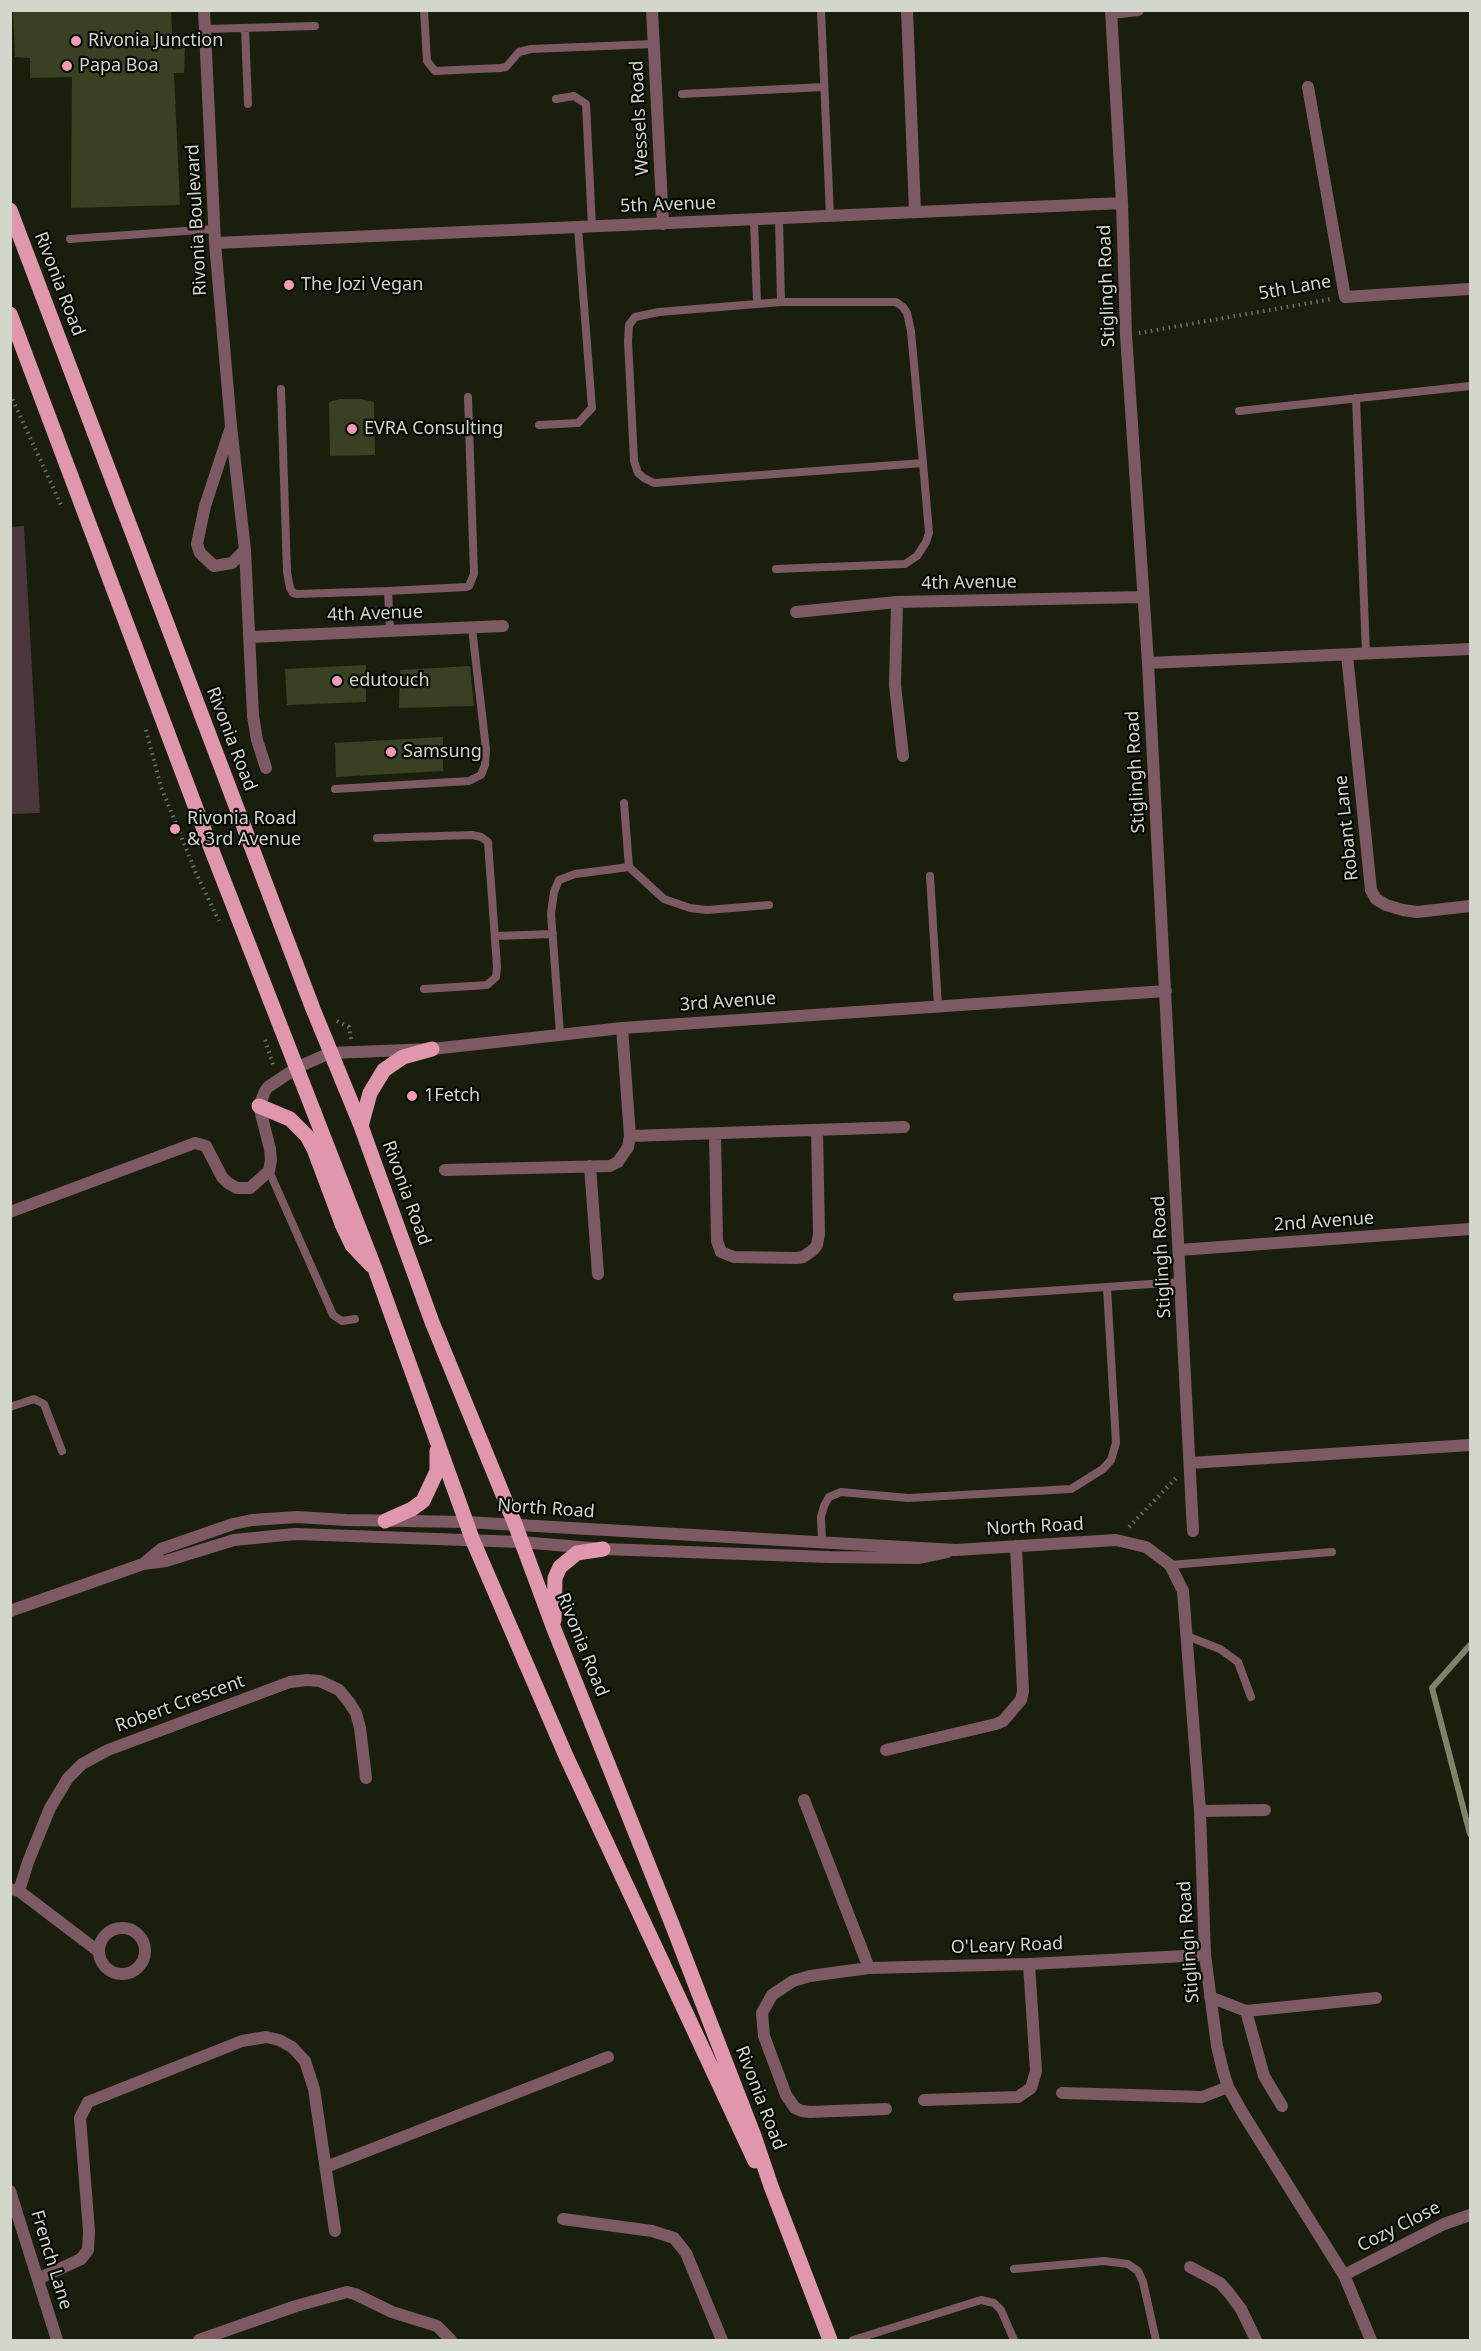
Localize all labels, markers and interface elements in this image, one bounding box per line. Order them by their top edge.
place label: Rivonia Junction [88,30,223,52]
marker: Rivonia Junction [69,34,83,48]
place label: Papa Boa [79,55,159,77]
marker: Papa Boa [60,59,74,73]
street label: Wessels Road [626,60,654,176]
street label: Rivonia Boulevard [182,144,212,296]
street label: 5th Avenue [620,193,716,217]
street label: Stiglingh Road [1094,224,1120,348]
street label: Rivonia Road [29,229,89,339]
street label: 5th Lane [1257,271,1333,305]
place label: The Jozi Vegan [301,274,423,296]
marker: The Jozi Vegan [282,278,296,292]
place label: EVRA Consulting [364,418,503,440]
marker: EVRA Consulting [345,422,359,436]
street label: 4th Avenue [921,571,1017,595]
street label: 4th Avenue [327,602,423,626]
place label: edutouch [349,670,430,692]
marker: edutouch [330,674,344,688]
street label: Rivonia Road [201,684,261,794]
street label: Stiglingh Road [1122,710,1150,834]
place label: Samsung [403,741,482,763]
marker: Samsung [384,745,398,759]
street label: Robant Lane [1331,774,1363,882]
place label: Rivonia Road & 3rd Avenue [187,808,301,850]
marker: Rivonia Road & 3rd Avenue [168,822,182,836]
street label: 3rd Avenue [679,988,777,1016]
place label: 1Fetch [424,1085,480,1107]
marker: 1Fetch [405,1089,419,1103]
street label: Rivonia Road [377,1138,435,1248]
street label: Stiglingh Road [1148,1195,1176,1319]
street label: 2nd Avenue [1273,1208,1375,1236]
street label: North Road [497,1495,595,1523]
street label: North Road [986,1514,1084,1540]
street label: Rivonia Road [551,1590,613,1700]
street label: Robert Crescent [113,1671,247,1737]
street label: Stiglingh Road [1174,1880,1204,2004]
street label: O'Leary Road [950,1933,1064,1959]
street label: Rivonia Road [730,2043,790,2153]
street label: Cozy Close [1354,2197,1444,2257]
street label: French Lane [26,2208,76,2312]

